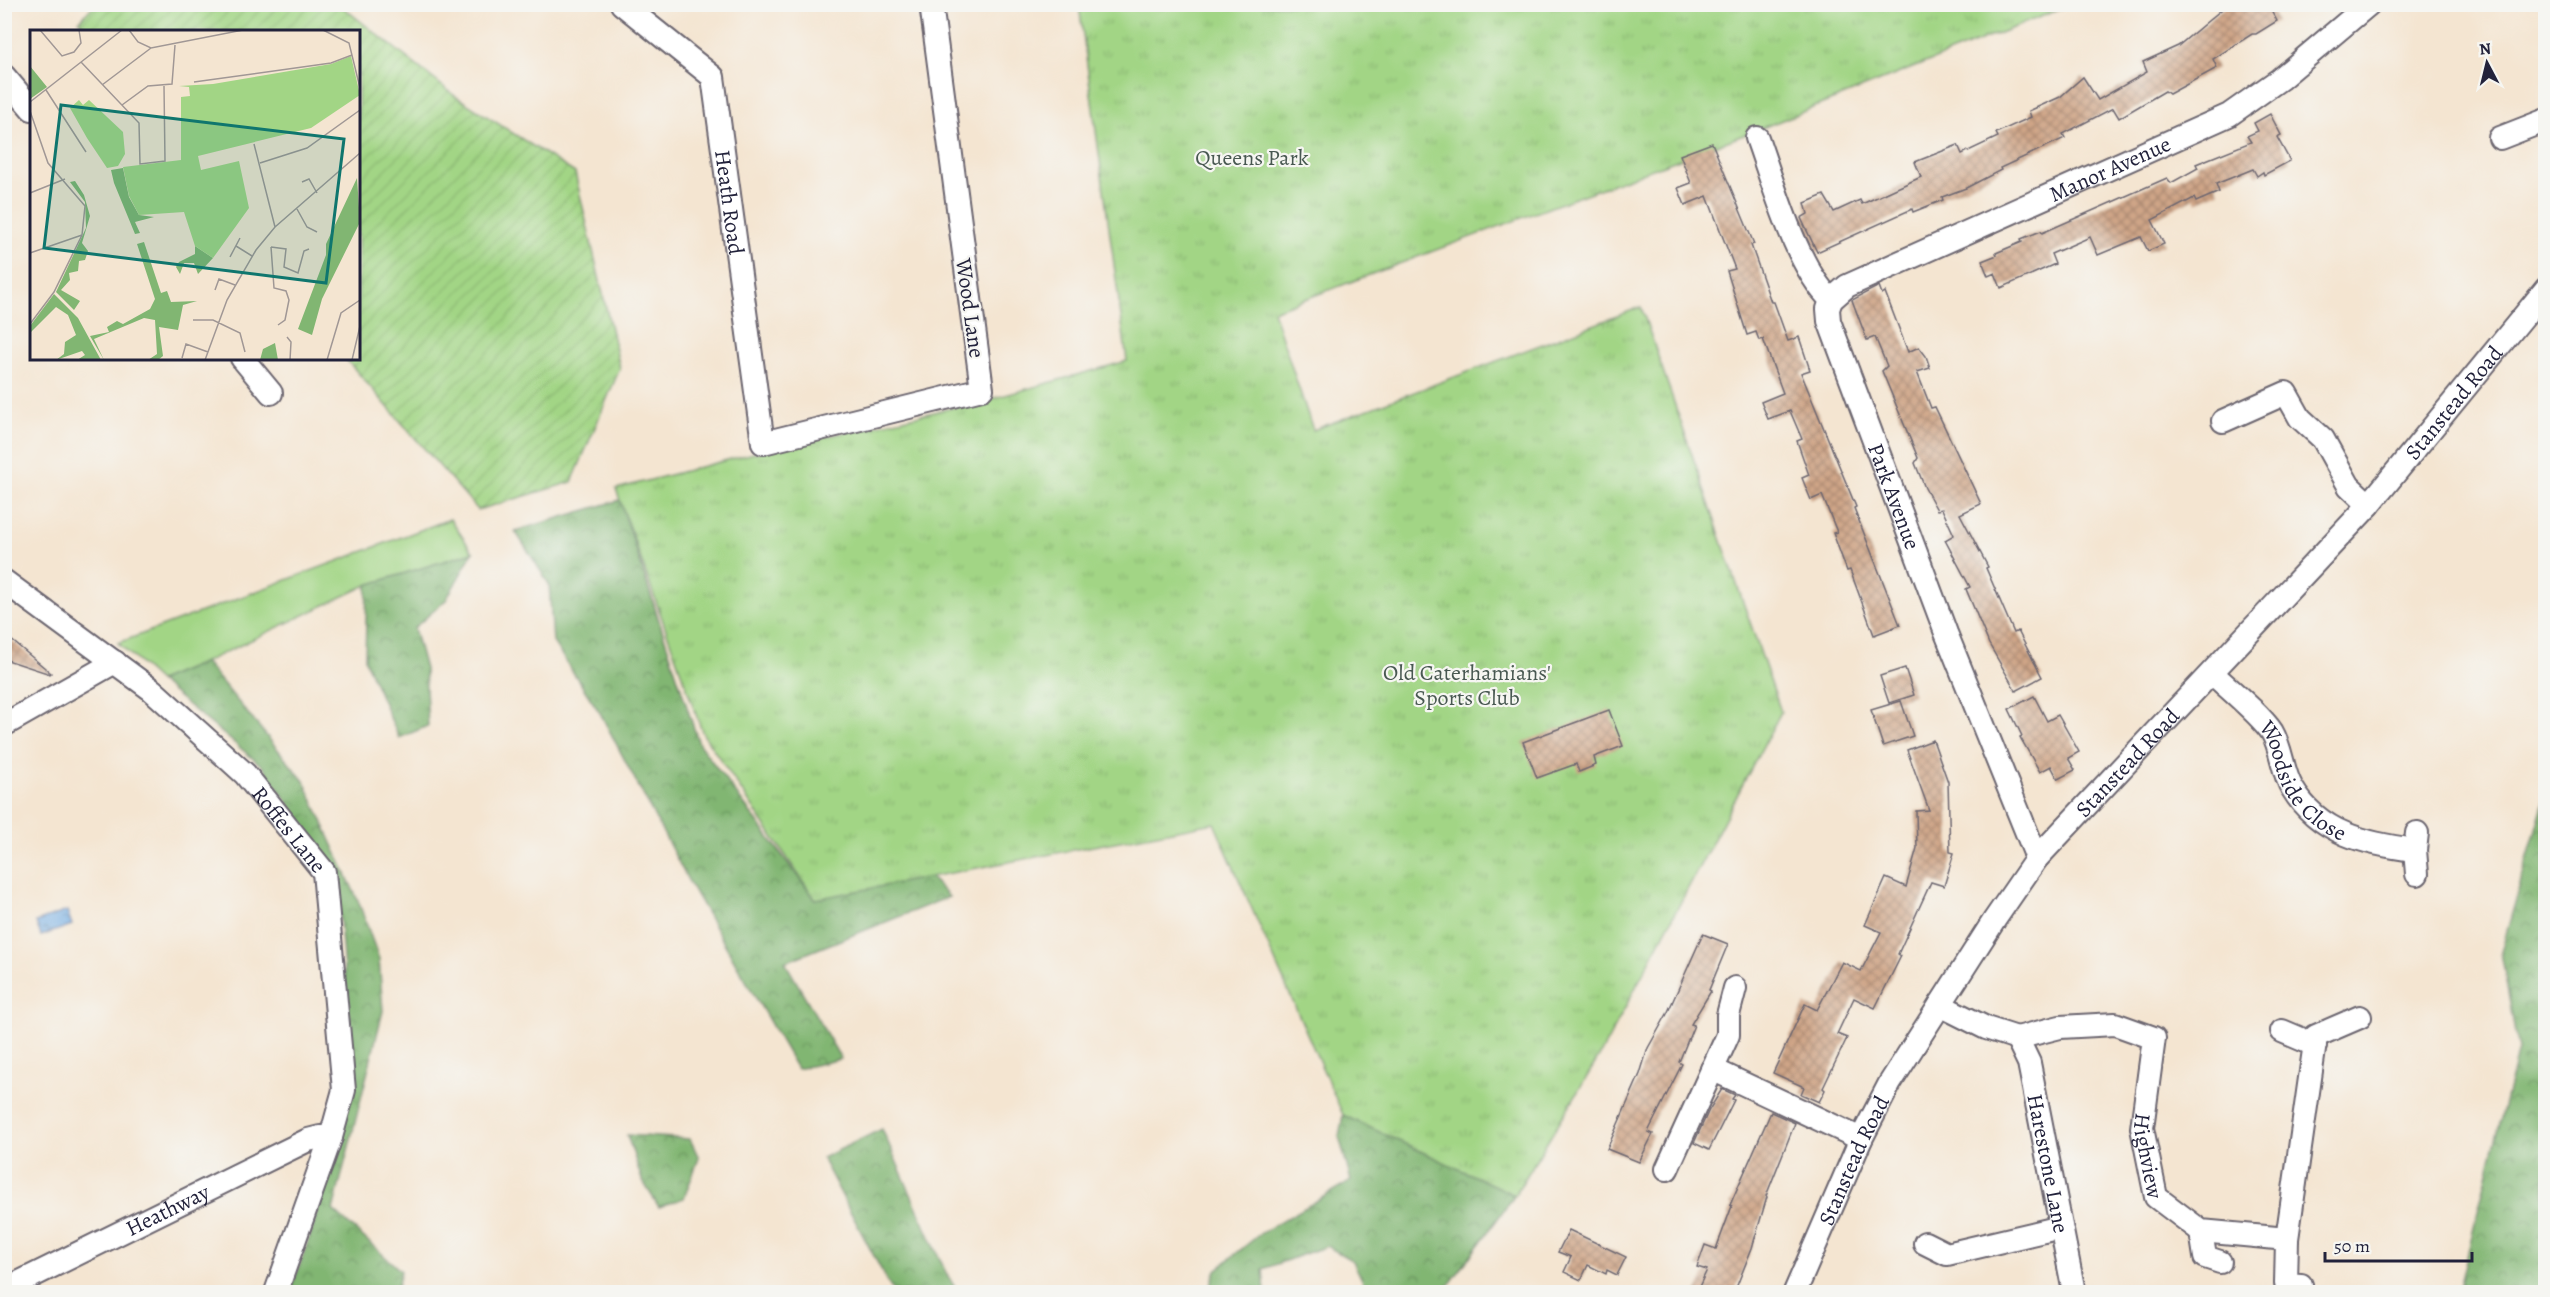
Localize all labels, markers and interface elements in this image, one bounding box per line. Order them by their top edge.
inset map [30,30,360,360]
north arrow [2457,33,2517,93]
text: N [2478,37,2493,61]
street label: Manor Avenue [2045,129,2176,210]
park label: Queens Park [1195,143,1309,173]
street label: Heath Road [707,148,751,257]
street label: Wood Lane [948,255,992,360]
street label: Stanstead Road [2398,339,2510,466]
street label: Park Avenue [1860,439,1927,554]
park label: Old Caterhamians' Sports Club [1383,658,1551,713]
street label: Stanstead Road [2069,702,2187,824]
street label: Woodside Close [2252,714,2351,848]
street label: Roffes Lane [244,780,333,880]
street label: Stanstead Road [1812,1091,1897,1230]
street label: Harestone Lane [2019,1091,2076,1236]
street label: Highview [2126,1111,2170,1202]
street label: Heathway [121,1177,215,1244]
scale bar [2325,1225,2472,1263]
text: 50 m [2334,1234,2370,1258]

